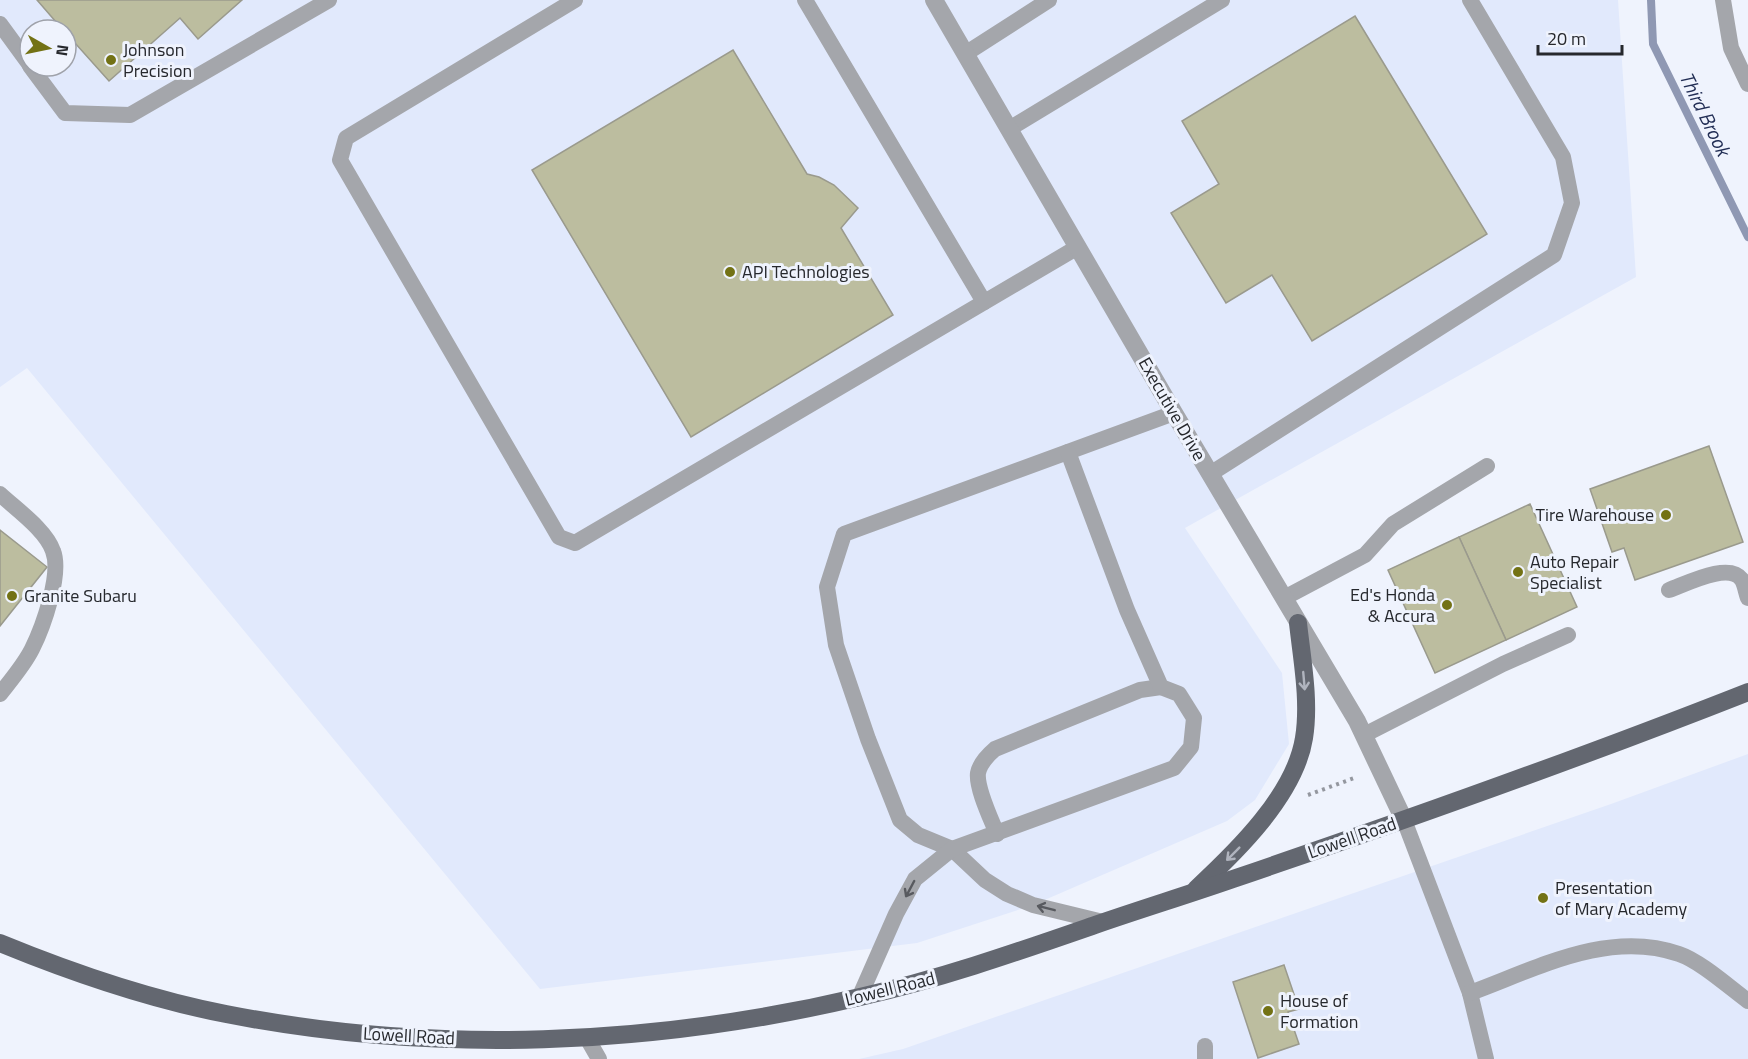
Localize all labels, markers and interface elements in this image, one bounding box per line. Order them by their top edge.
north arrow [18,18,78,78]
scale bar [1538,18,1622,56]
text: 20 m [1547,25,1586,52]
place label: Johnson Precision [123,36,192,84]
text: N [50,43,76,58]
marker: Johnson Precision [104,53,118,67]
water label: Third Brook [1672,66,1740,163]
place label: API Technologies [742,258,870,285]
marker: API Technologies [723,265,737,279]
street label: Executive Drive [1132,352,1213,466]
place label: Tire Warehouse [1535,501,1654,528]
marker: Tire Warehouse [1659,508,1673,522]
place label: Auto Repair Specialist [1530,548,1619,596]
marker: Auto Repair Specialist [1511,565,1525,579]
place label: Ed's Honda & Accura [1350,581,1435,629]
place label: Granite Subaru [24,582,137,609]
marker: Granite Subaru [5,589,19,603]
marker: Ed's Honda & Accura [1440,598,1454,612]
one-way arrow [1298,671,1309,691]
street label: Lowell Road [1304,810,1400,865]
one-way arrow [1225,847,1240,862]
place label: Presentation of Mary Academy [1555,874,1687,922]
one-way arrow [904,879,915,897]
marker: Presentation of Mary Academy [1536,891,1550,905]
one-way arrow [1037,902,1056,914]
street label: Lowell Road [842,964,938,1013]
place label: House of Formation [1280,987,1358,1035]
marker: House of Formation [1261,1004,1275,1018]
street label: Lowell Road [362,1020,456,1051]

